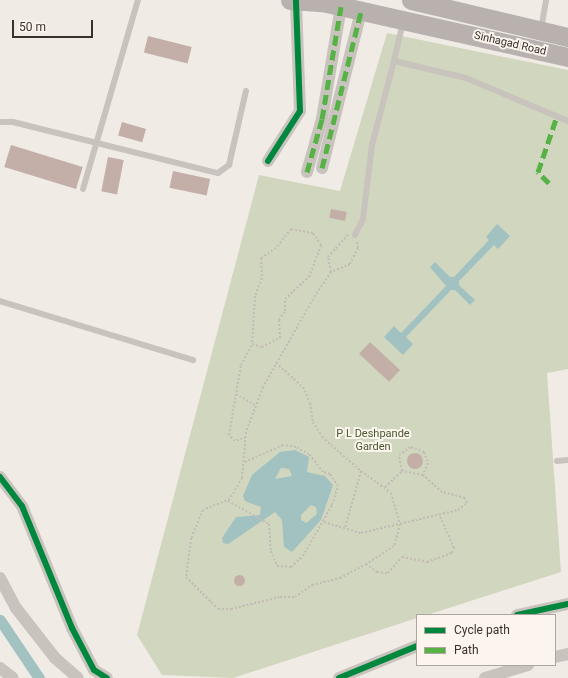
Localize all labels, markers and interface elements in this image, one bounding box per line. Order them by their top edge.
scale bar [14,12,95,38]
text: 50 m [19,20,46,34]
street label: Sinhagad Road [473,29,547,59]
park label: P L Deshpande Garden [336,428,410,454]
legend [416,614,556,666]
text: Cycle path [454,623,510,637]
text: Path [454,643,479,657]

